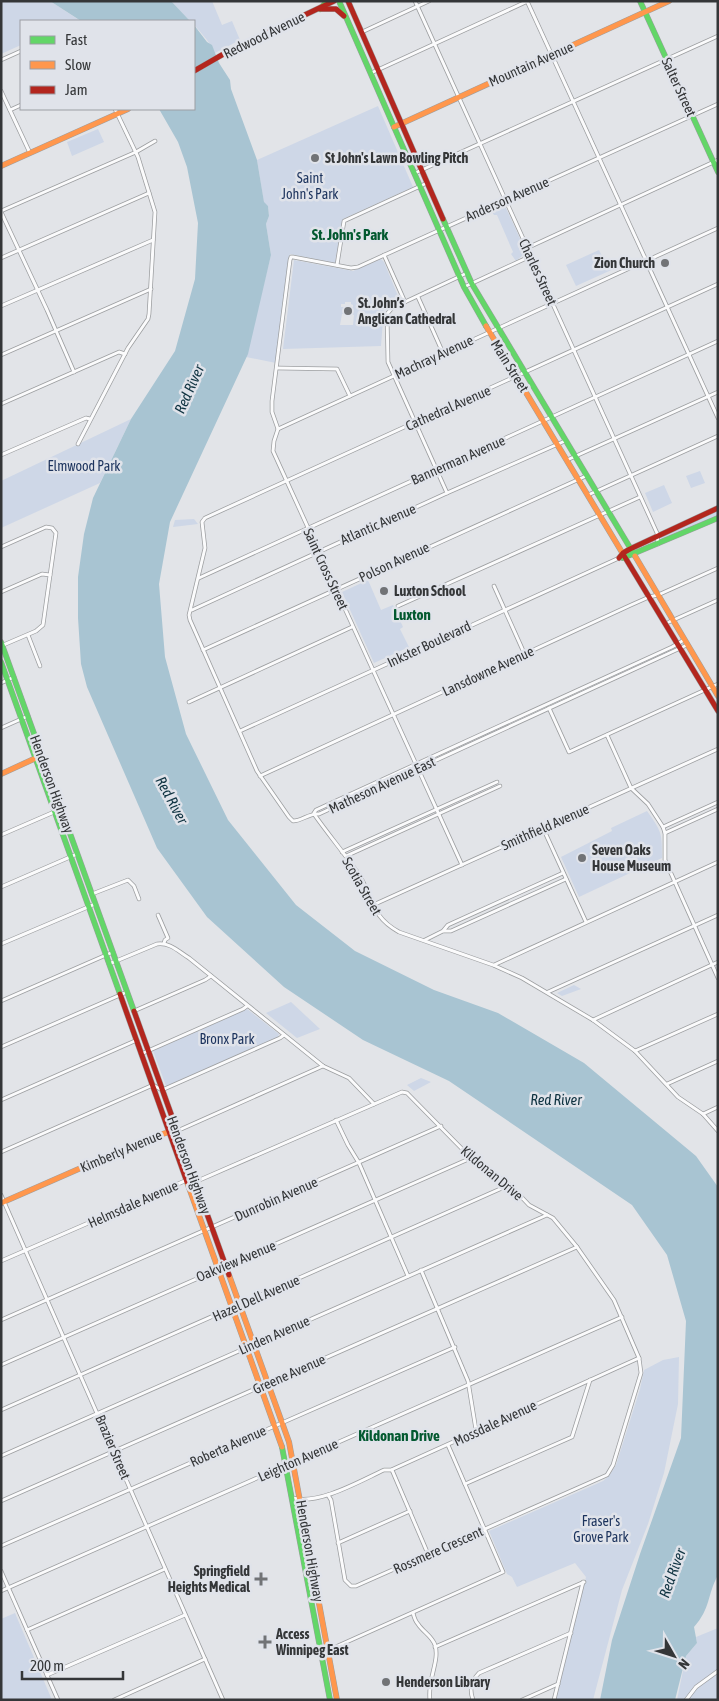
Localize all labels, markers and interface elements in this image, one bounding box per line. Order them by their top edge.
street label: Redwood Avenue [221,8,307,62]
legend [20,20,195,110]
text: Fast [65,31,87,48]
street label: Mountain Avenue [486,38,576,90]
street label: Salter Street [658,55,700,119]
text: Slow [65,56,91,73]
text: Jam [65,81,88,98]
place label: St John's Lawn Bowling Pitch [325,150,468,166]
marker: St John's Lawn Bowling Pitch [309,152,321,164]
park label: Saint John's Park [282,170,338,202]
street label: Anderson Avenue [463,173,551,225]
district label: St. John's Park [312,226,389,243]
street label: Charles Street [516,236,560,308]
place label: Zion Church [594,255,655,271]
marker: Zion Church [659,257,671,269]
place label: St. John’s Anglican Cathedral [357,295,456,327]
marker: St. John’s Anglican Cathedral [342,305,354,317]
street label: Machray Avenue [392,332,476,382]
street label: Main Street [488,337,532,395]
water label: Red River [171,362,207,416]
street label: Cathedral Avenue [403,382,493,434]
street label: Bannerman Avenue [408,432,508,488]
park label: Elmwood Park [47,458,121,474]
street label: Atlantic Avenue [338,500,418,548]
street label: Saint Cross Street [300,526,352,612]
street label: Polson Avenue [356,539,432,585]
place label: Luxton School [394,583,466,599]
marker: Luxton School [378,585,390,597]
district label: Luxton [393,606,431,623]
street label: Inkster Boulevard [385,618,473,670]
street label: Lansdowne Avenue [440,643,536,699]
street label: Henderson Highway [27,733,77,835]
street label: Matheson Avenue East [326,753,438,817]
water label: Red River [152,773,192,827]
street label: Smithfield Avenue [499,801,591,853]
place label: Seven Oaks House Museum [592,842,671,874]
marker: Seven Oaks House Museum [576,852,588,864]
street label: Scotia Street [339,854,385,918]
park label: Bronx Park [199,1031,255,1047]
water label: Red River [530,1091,582,1108]
street label: Henderson Highway [164,1114,214,1216]
street label: Kimberly Avenue [78,1127,164,1175]
street label: Kildonan Drive [458,1142,526,1204]
street label: Dunrobin Avenue [232,1174,320,1224]
street label: Helmsdale Avenue [85,1177,181,1231]
street label: Oakview Avenue [194,1237,278,1285]
street label: Hazel Dell Avenue [210,1272,302,1324]
street label: Linden Avenue [236,1312,312,1358]
street label: Greene Avenue [250,1351,328,1397]
street label: Mossdale Avenue [451,1397,539,1449]
street label: Brazier Street [92,1412,134,1482]
street label: Roberta Avenue [187,1422,269,1470]
district label: Kildonan Drive [358,1427,440,1444]
street label: Leighton Avenue [256,1435,340,1485]
street label: Henderson Highway [293,1499,327,1603]
park label: Fraser's Grove Park [573,1513,629,1545]
street label: Rossmere Crescent [391,1523,485,1577]
water label: Red River [655,1545,689,1600]
place label: Springfield Heights Medical [168,1563,250,1595]
marker: Springfield Heights Medical [254,1572,268,1586]
place label: Access Winnipeg East [275,1626,349,1658]
north arrow [649,1631,699,1681]
marker: Access Winnipeg East [258,1635,272,1649]
scale bar [22,1648,124,1680]
text: N [675,1656,693,1672]
text: 200 m [30,1657,64,1674]
place label: Henderson Library [396,1674,490,1690]
marker: Henderson Library [380,1676,392,1688]

